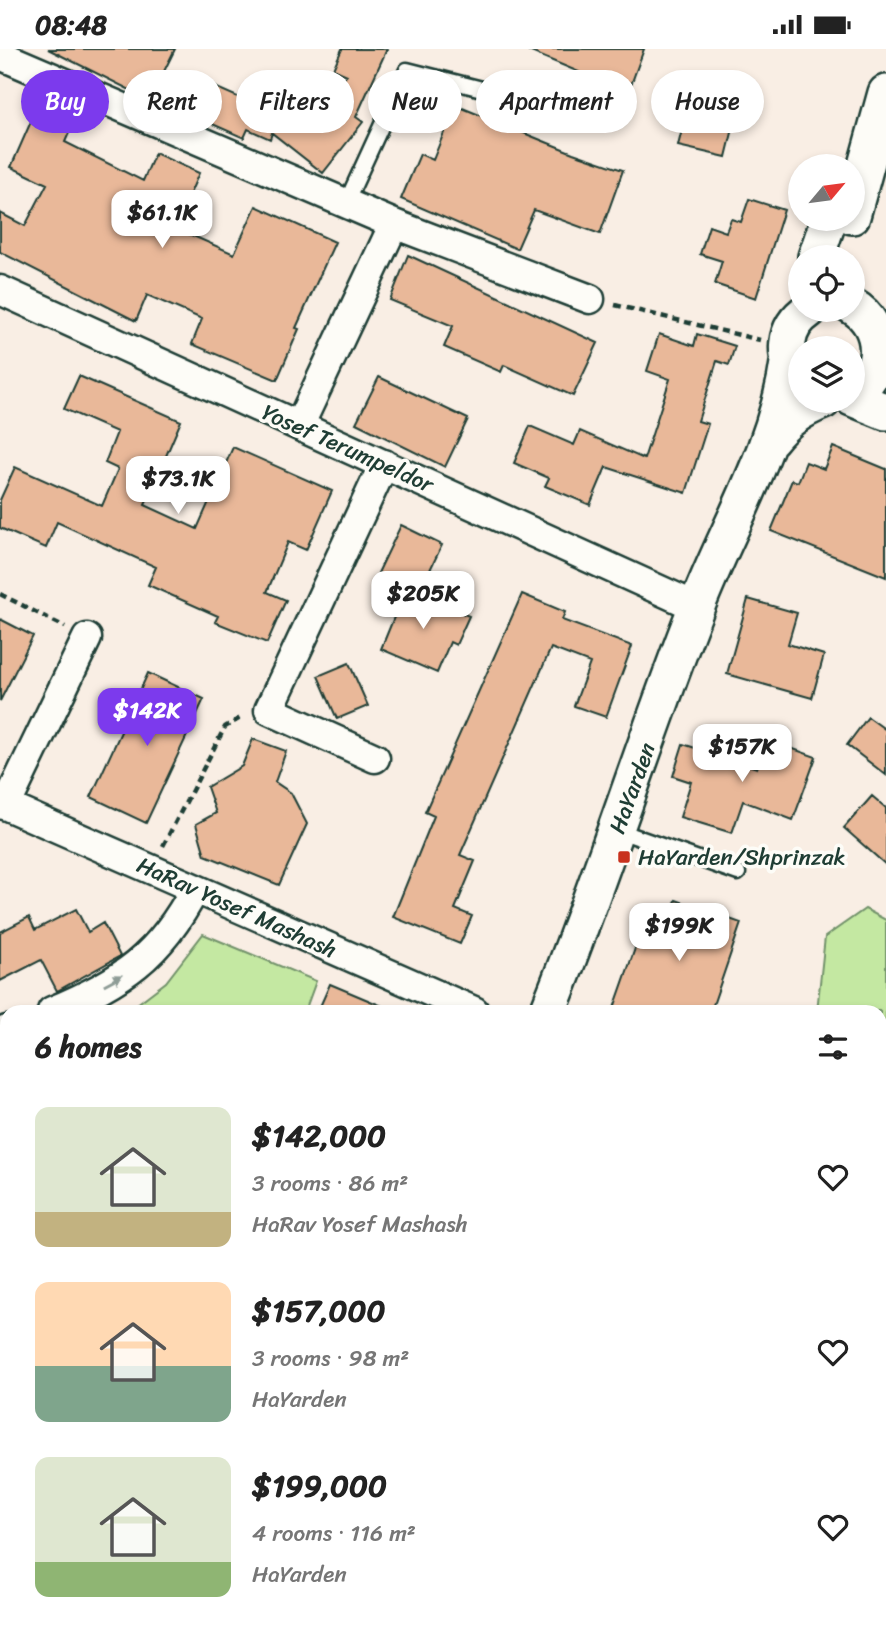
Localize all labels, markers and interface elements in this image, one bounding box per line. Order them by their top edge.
text: 08:48 [35,2,107,48]
chip: Buy [21,70,109,133]
chip: Rent [123,70,222,133]
chip: Filters [236,70,354,133]
chip: New [368,70,462,133]
chip: Apartment [476,70,637,133]
chip: House [651,70,764,133]
north arrow [788,154,864,231]
map controls [788,154,865,413]
pin: $61.1K [105,191,219,250]
text: $61.1K [127,192,197,233]
button: locate [788,245,865,322]
button: layers [788,336,865,413]
street label: Yosef Terumpeldor [255,392,442,505]
pin: $73.1K [121,456,235,516]
text: $73.1K [142,458,214,499]
pin: $205K [374,571,472,631]
text: $205K [387,573,459,614]
pin: $142K [98,689,196,748]
text: $142K [114,690,180,731]
pin: $157K [693,725,791,784]
text: $157K [709,726,775,767]
street label: HaYarden [597,736,668,840]
place label: HaYarden/Shprinzak [638,837,846,878]
street label: HaRav Yosef Mashash [130,845,344,970]
marker: HaYarden/Shprinzak [616,849,632,865]
pin: $199K [630,904,728,963]
text: $199K [645,905,713,946]
one-way arrow [103,974,123,986]
text: 6 homes [35,1020,142,1074]
icon: filters [814,1028,852,1066]
text: $142,000 [252,1109,386,1163]
icon: home [91,1135,175,1219]
icon: heart [814,1158,852,1196]
text: 3 rooms · 86 m² [252,1163,408,1204]
text: HaRav Yosef Mashash [252,1204,468,1245]
text: $157,000 [252,1284,385,1338]
icon: home [91,1310,175,1394]
icon: heart [814,1333,852,1371]
text: 3 rooms · 98 m² [252,1338,409,1379]
text: HaYarden [252,1379,347,1420]
text: $199,000 [252,1459,387,1513]
icon: home [91,1485,175,1569]
icon: heart [814,1508,852,1546]
text: 4 rooms · 116 m² [252,1513,416,1554]
text: HaYarden [252,1554,347,1595]

